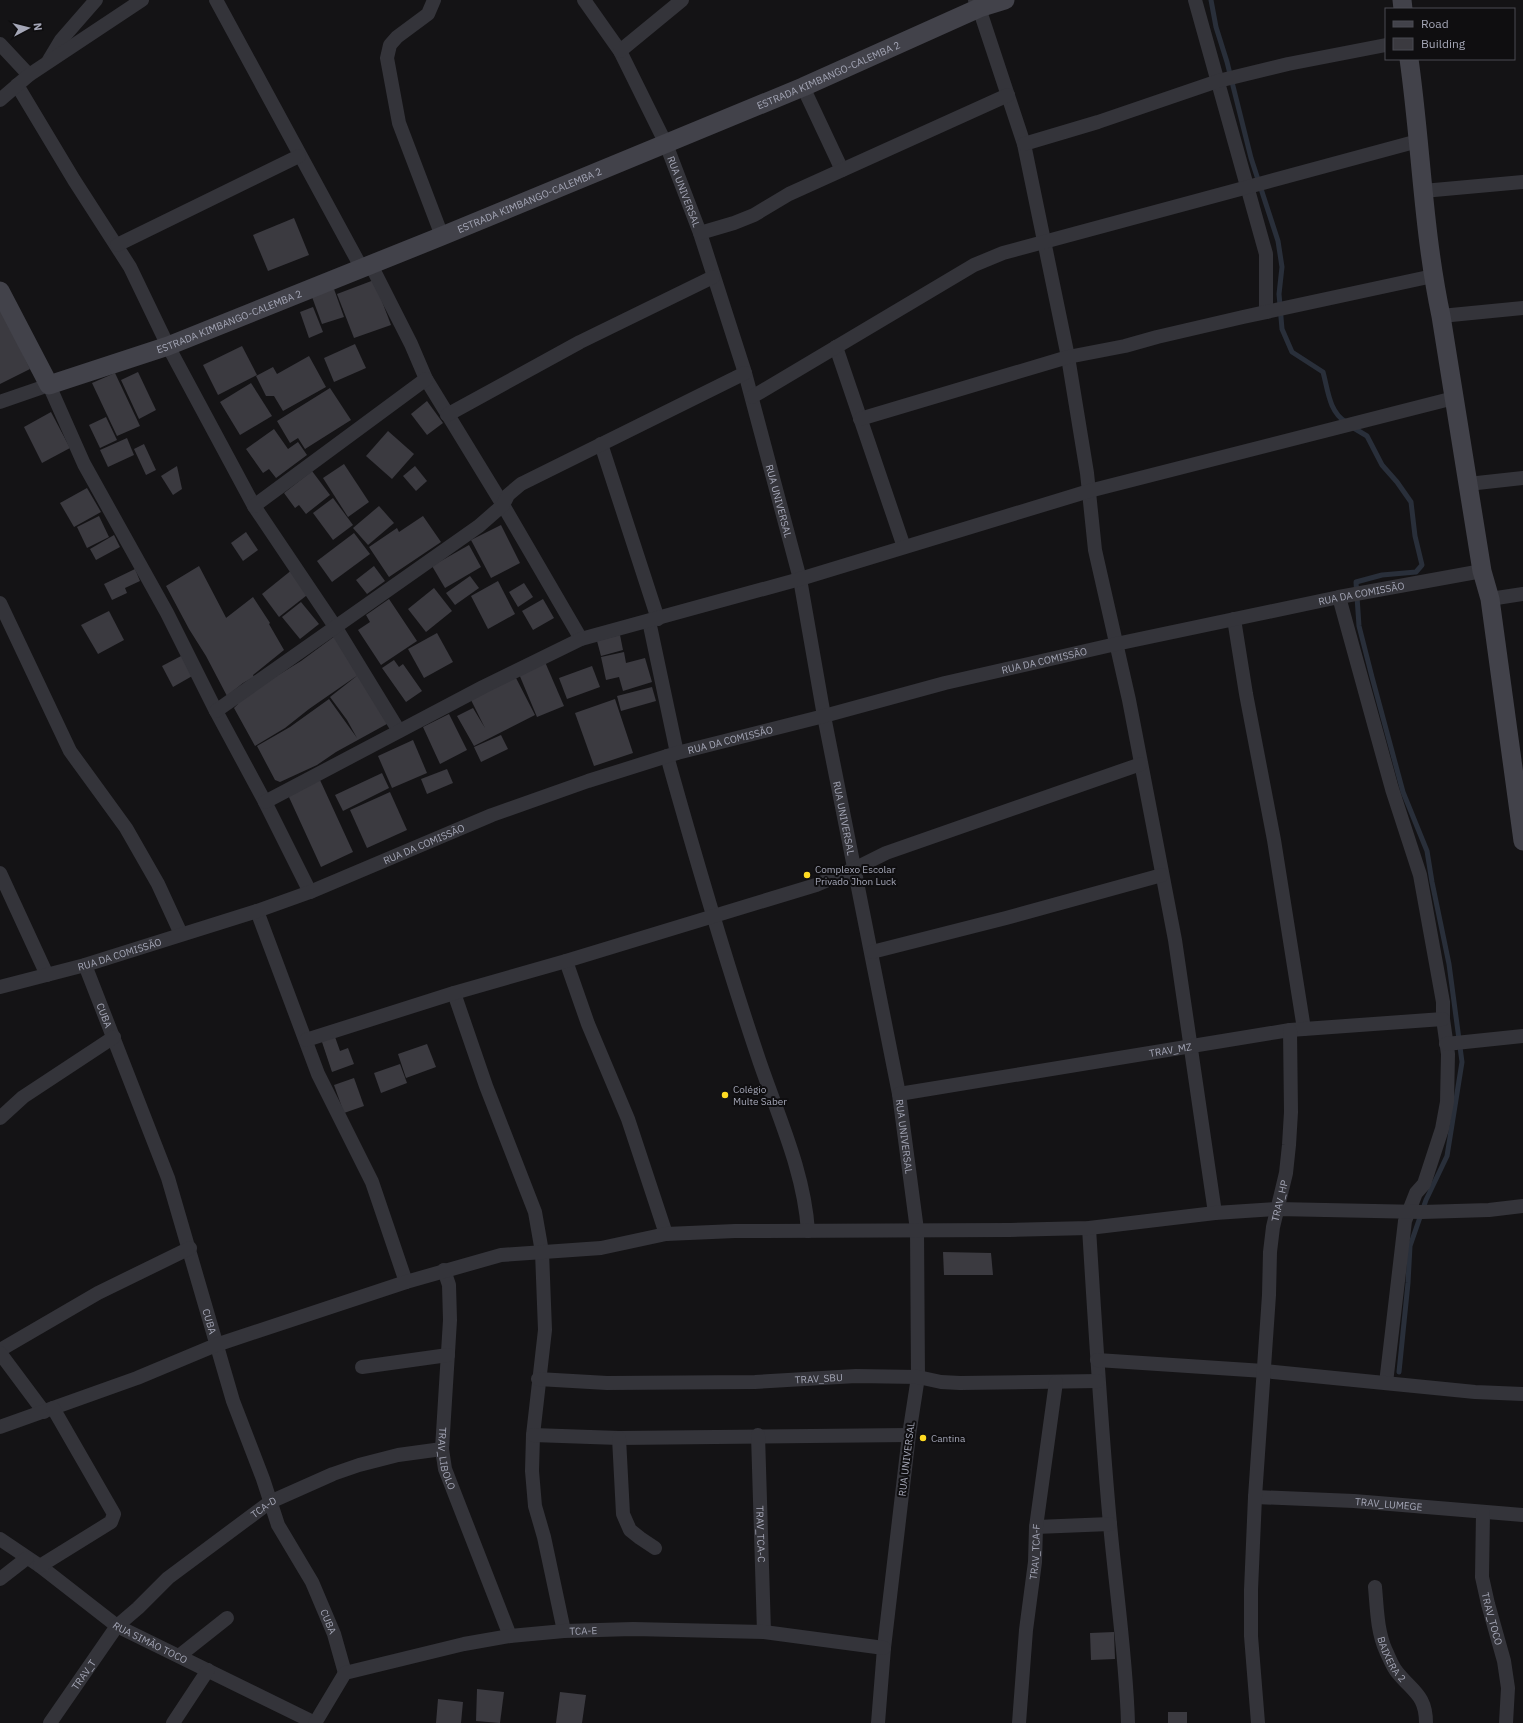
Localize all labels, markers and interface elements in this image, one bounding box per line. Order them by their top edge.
north arrow [8,8,48,48]
legend [1385,8,1515,60]
text: Road [1421,16,1449,31]
text: N [30,22,45,32]
text: Building [1421,36,1466,51]
street label: ESTRADA KIMBANGO-CALEMBA 2 [755,38,902,112]
street label: RUA UNIVERSAL [664,154,703,229]
street label: ESTRADA KIMBANGO-CALEMBA 2 [455,165,604,236]
street label: ESTRADA KIMBANGO-CALEMBA 2 [155,287,304,356]
street label: RUA UNIVERSAL [763,463,795,539]
street label: RUA DA COMISSÃO [1317,579,1405,608]
street label: RUA DA COMISSÃO [1000,645,1088,677]
street label: RUA DA COMISSÃO [686,723,774,757]
street label: RUA UNIVERSAL [830,780,857,856]
street label: RUA DA COMISSÃO [381,821,467,867]
place label: Complexo Escolar Privado Jhon Luck [815,863,897,888]
marker: Complexo Escolar Privado Jhon Luck [802,870,812,880]
street label: RUA DA COMISSÃO [76,935,163,974]
street label: CUBA [93,1001,115,1030]
street label: TRAV_MZ [1148,1040,1193,1060]
place label: Colégio Multe Saber [733,1083,787,1108]
marker: Colégio Multe Saber [720,1090,730,1100]
street label: RUA UNIVERSAL [893,1098,915,1175]
street label: TRAV_HP [1269,1179,1291,1223]
street label: CUBA [199,1307,219,1336]
street label: TRAV_SBU [795,1371,843,1387]
street label: RUA UNIVERSAL [895,1421,918,1497]
street label: TRAV_LIBOLO [435,1427,458,1492]
place label: Cantina [931,1432,966,1445]
marker: Cantina [918,1433,928,1443]
street label: TCA-D [248,1494,279,1521]
street label: TRAV_LUMEGE [1355,1495,1423,1514]
street label: TRAV_TCA-C [753,1505,768,1563]
street label: TRAV_TCA-F [1027,1523,1043,1581]
street label: TRAV_TOCO [1479,1591,1505,1647]
street label: CUBA [317,1607,339,1637]
street label: RUA SIMÃO TOCO [110,1619,189,1666]
street label: TCA-E [569,1624,598,1638]
street label: BAIXERA 2 [1374,1635,1409,1685]
street label: TRAV_T [69,1657,99,1692]

